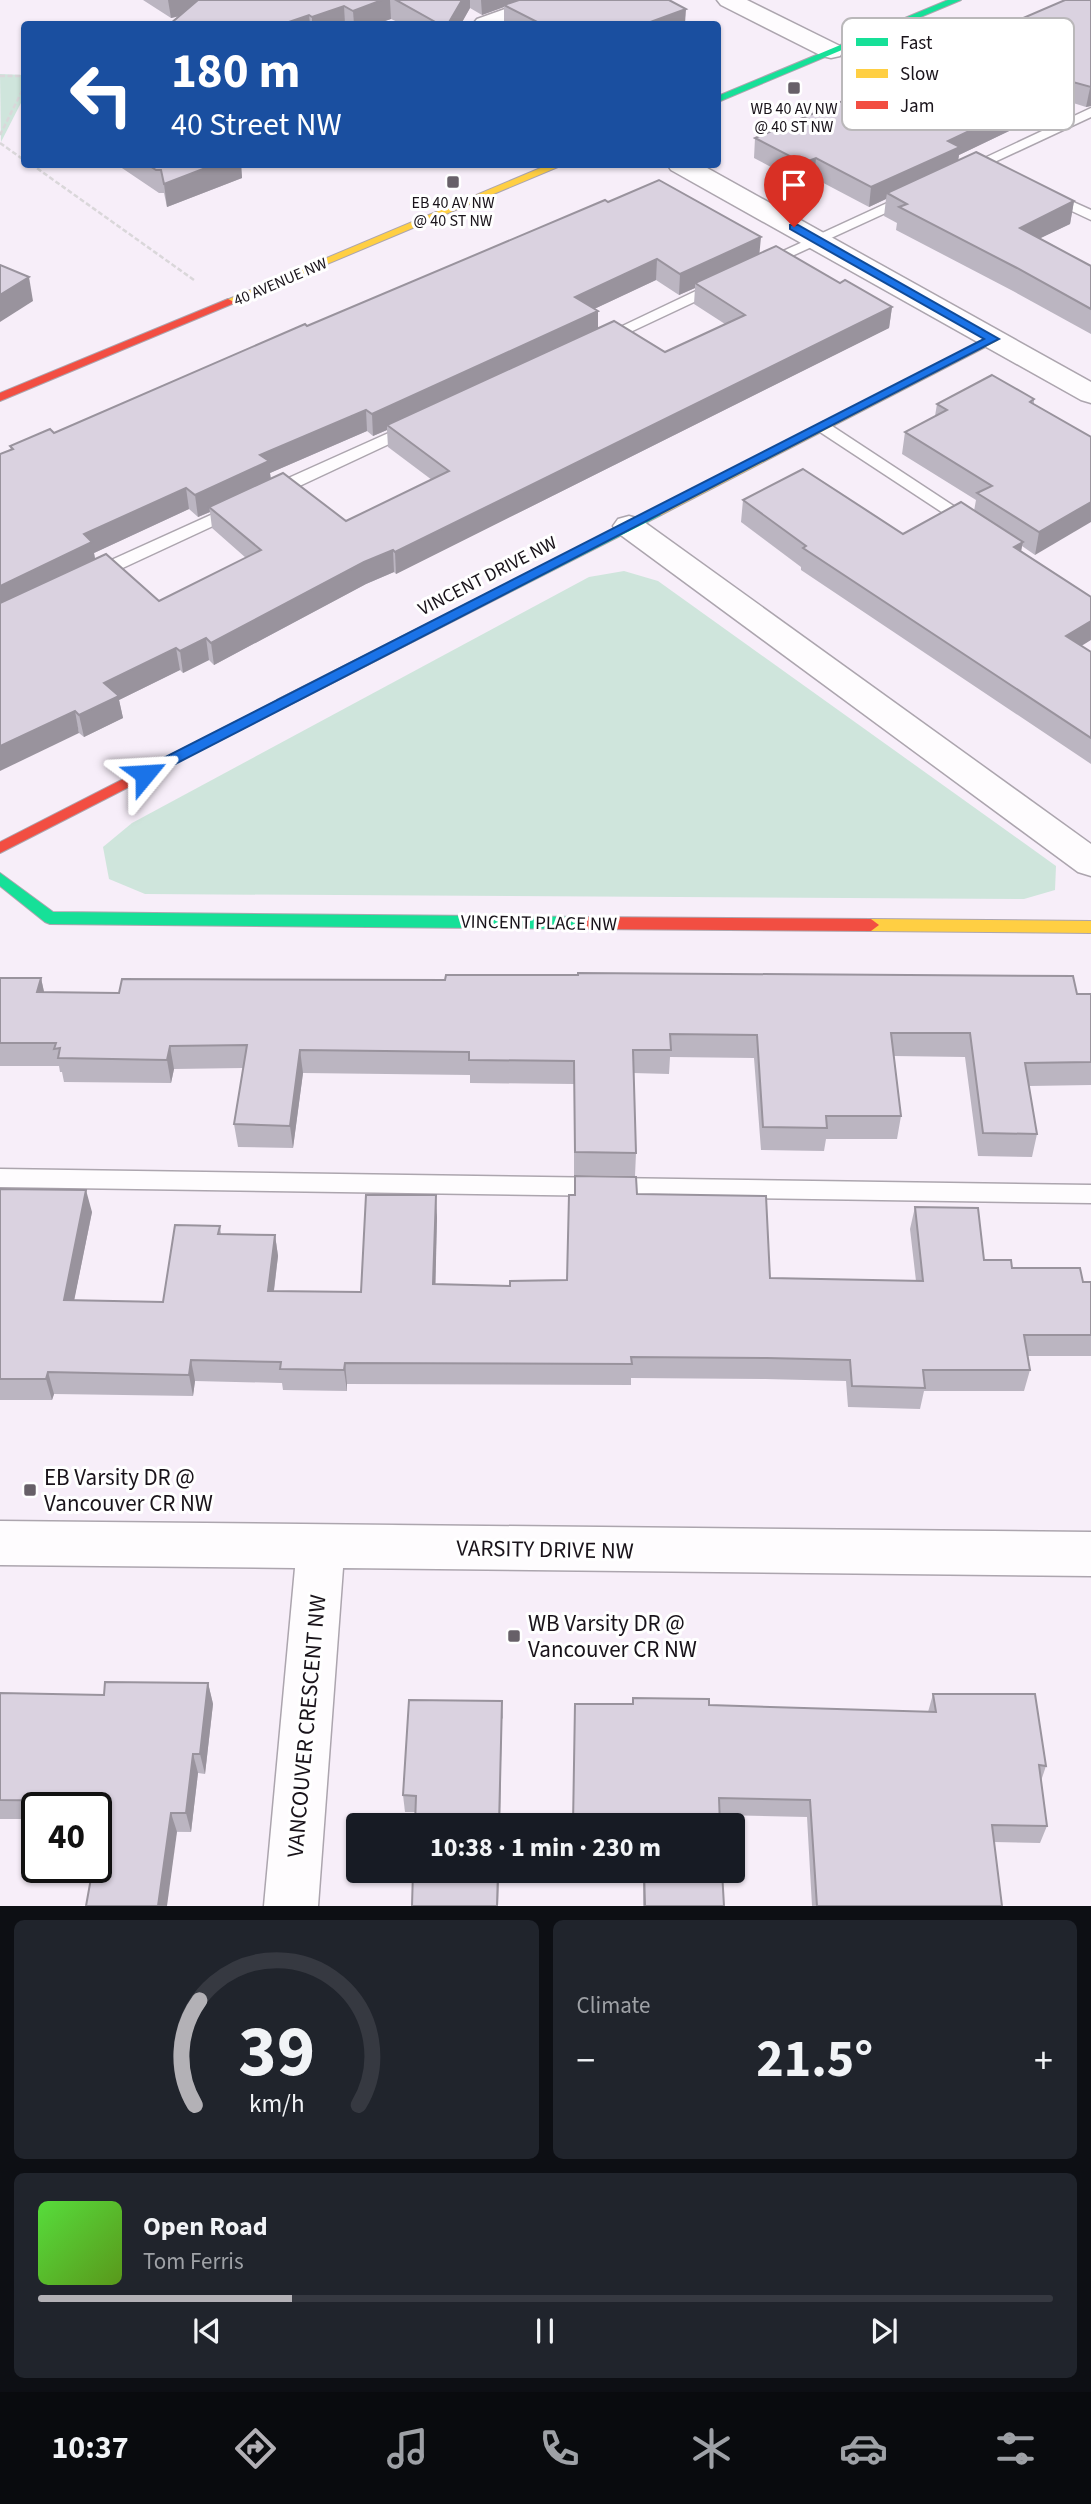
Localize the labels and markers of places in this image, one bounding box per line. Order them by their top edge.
marker: WB 40 AV NW @ 40 ST NW [786,80,802,96]
place label: WB 40 AV NW @ 40 ST NW [750,98,838,138]
pin [764,155,824,227]
marker: EB 40 AV NW @ 40 ST NW [445,174,461,190]
place label: EB 40 AV NW @ 40 ST NW [412,192,495,232]
place label: EB Varsity DR @ Vancouver CR NW [44,1461,213,1520]
marker: EB Varsity DR @ Vancouver CR NW [22,1482,38,1498]
place label: WB Varsity DR @ Vancouver CR NW [528,1607,697,1666]
marker: WB Varsity DR @ Vancouver CR NW [506,1628,522,1644]

